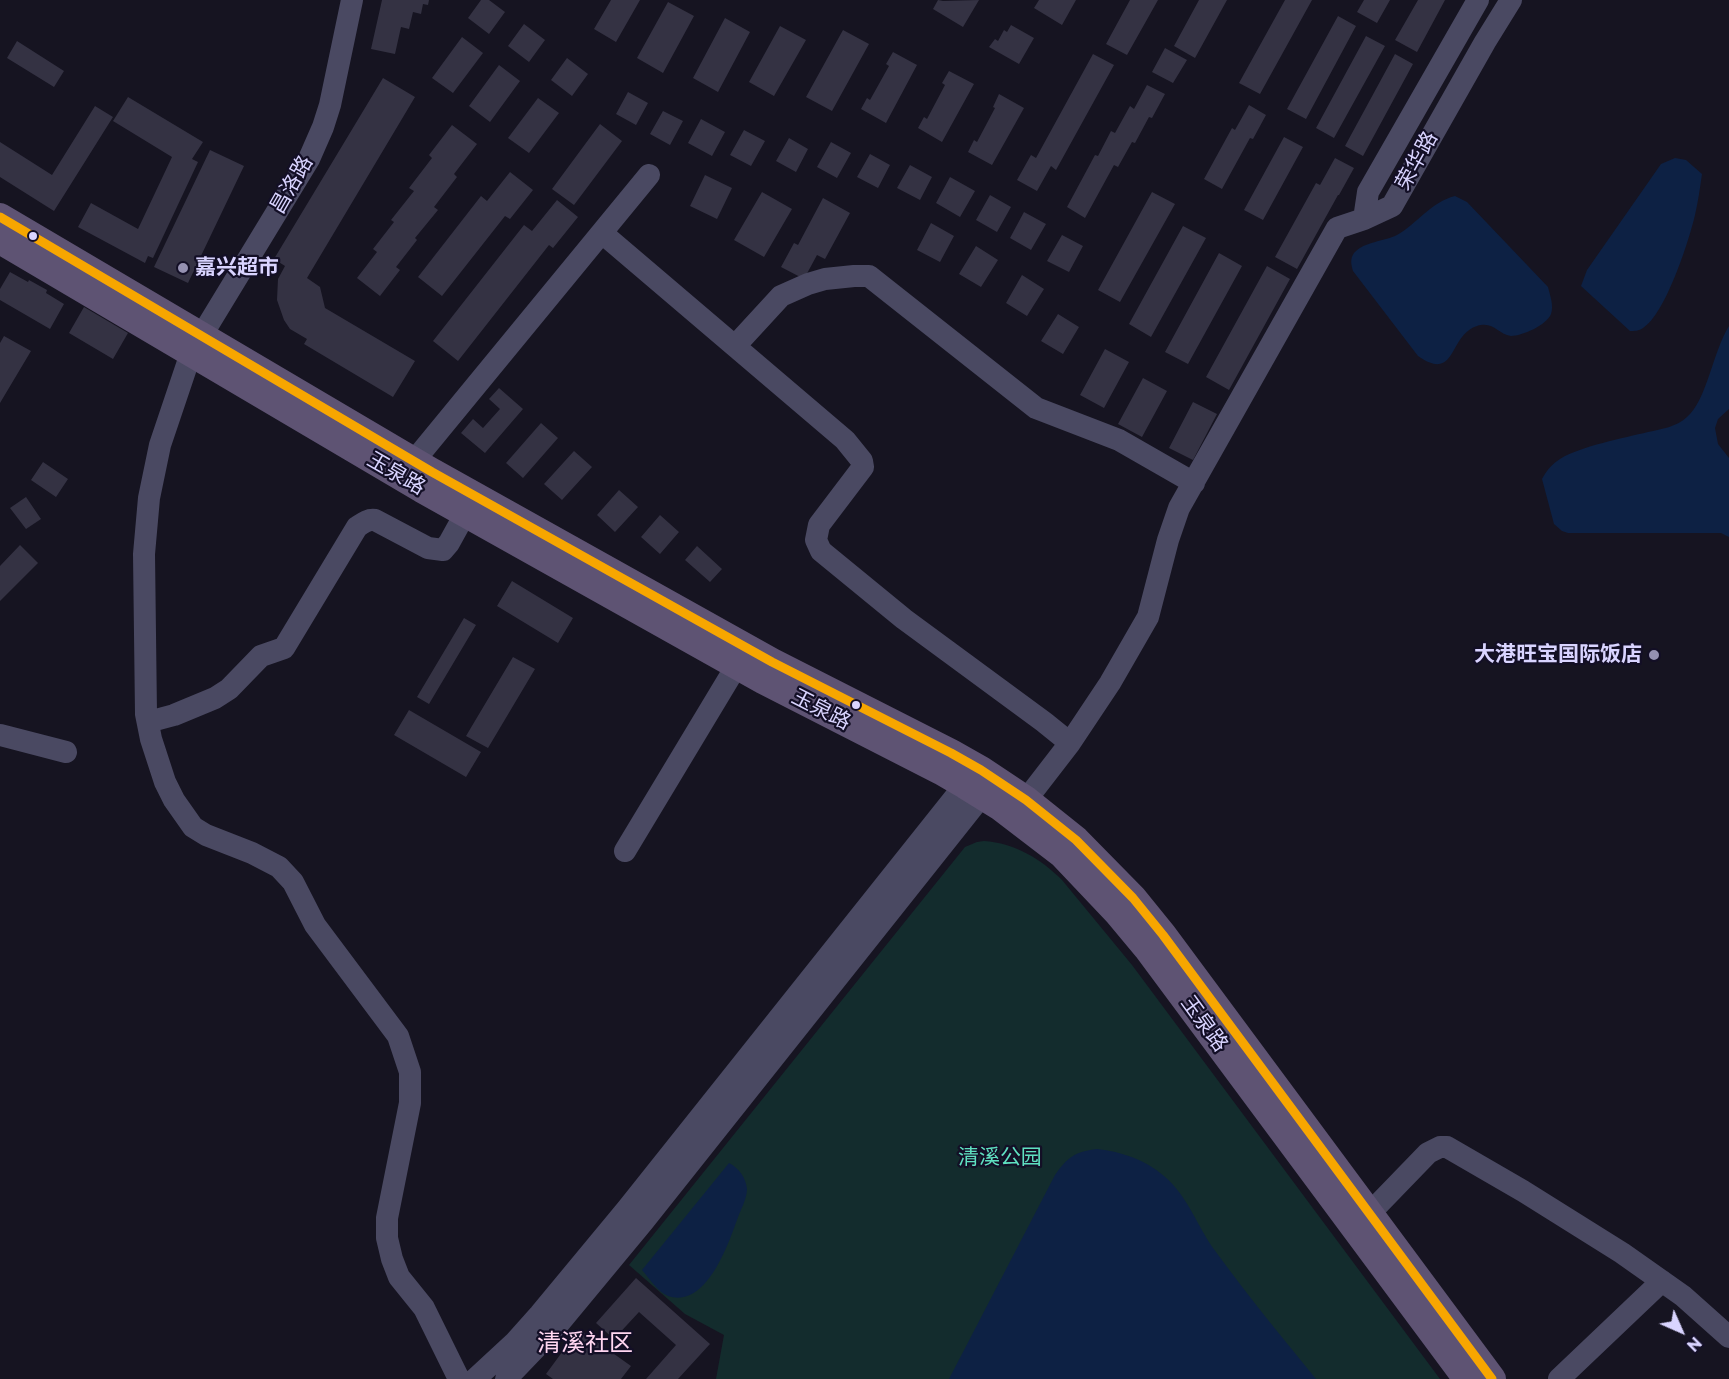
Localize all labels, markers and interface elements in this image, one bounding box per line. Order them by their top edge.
street label: 荣华路 [1391,127,1443,195]
street label: 昌洛路 [265,151,319,219]
unlabelled marker [27,230,39,242]
place label: 嘉兴超市 [195,255,279,281]
marker: 嘉兴超市 [176,261,190,275]
street label: 玉泉路 [362,447,430,501]
place label: 大港旺宝国际饭店 [1474,642,1642,668]
marker: 大港旺宝国际饭店 [1647,648,1661,662]
street label: 玉泉路 [787,684,855,736]
unlabelled marker [850,699,862,711]
street label: 玉泉路 [1175,991,1233,1057]
park label: 清溪公园 [958,1145,1042,1171]
north arrow [1651,1301,1711,1361]
district label: 清溪社区 [537,1330,633,1358]
text: N [1683,1333,1705,1355]

